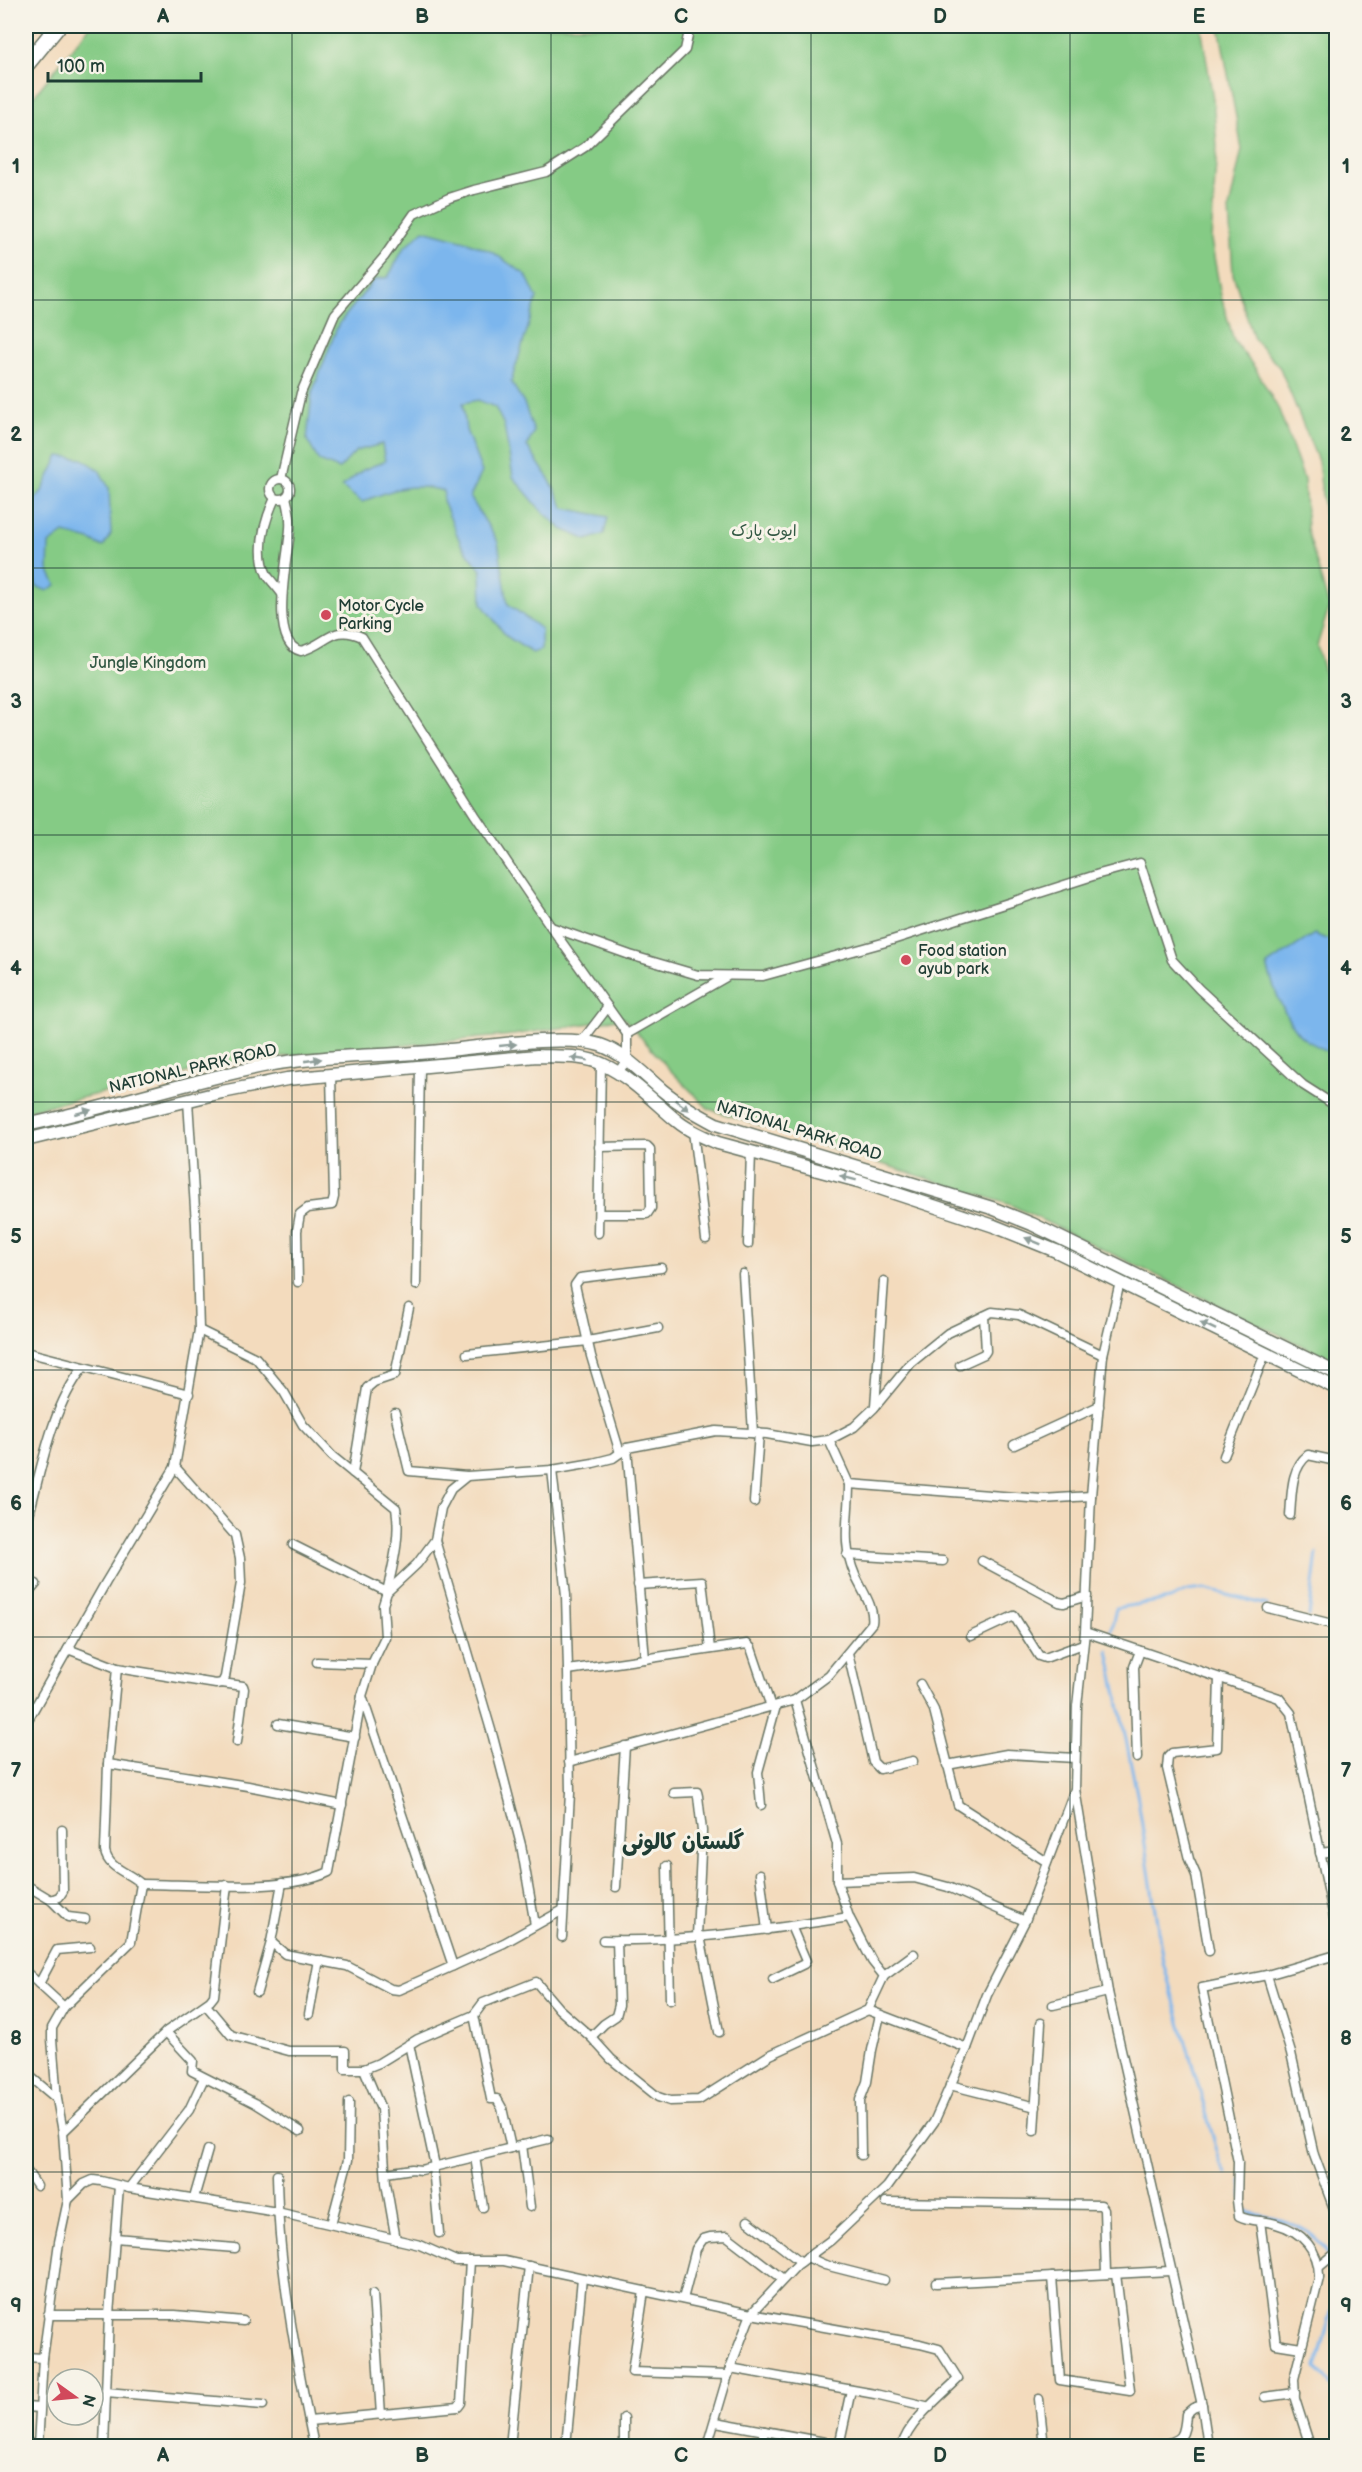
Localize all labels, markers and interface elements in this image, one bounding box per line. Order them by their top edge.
text: A [156,5,170,29]
text: B [415,5,429,29]
text: C [674,5,688,29]
text: D [933,5,947,29]
text: E [1193,5,1206,29]
scale bar [48,45,201,83]
text: 100 m [57,56,105,77]
text: 1 [12,155,20,179]
text: 1 [1342,155,1350,179]
text: 2 [10,423,22,447]
text: 2 [1340,423,1352,447]
park label: ایوب پارک [731,522,797,541]
place label: Motor Cycle Parking [338,597,424,634]
marker: Motor Cycle Parking [319,608,333,622]
park label: Jungle Kingdom [90,654,206,673]
text: 3 [10,690,22,714]
text: 3 [1340,690,1352,714]
place label: Food station ayub park [918,942,1007,979]
marker: Food station ayub park [899,953,913,967]
text: 4 [10,957,22,981]
text: 4 [1340,957,1352,981]
street label: NATIONAL PARK ROAD [107,1040,279,1098]
one-way arrow [498,1040,517,1050]
one-way arrow [569,1055,588,1064]
one-way arrow [304,1056,323,1065]
street label: NATIONAL PARK ROAD [714,1097,884,1165]
one-way arrow [674,1099,690,1111]
one-way arrow [74,1107,92,1116]
one-way arrow [839,1173,857,1183]
text: 5 [10,1225,22,1249]
text: 5 [1340,1225,1352,1249]
one-way arrow [1023,1236,1041,1246]
one-way arrow [1200,1321,1217,1330]
text: 6 [10,1492,22,1516]
text: 6 [1340,1492,1352,1516]
text: 7 [10,1759,22,1783]
text: 7 [1340,1759,1352,1783]
district label: گلستان کالونی [622,1828,744,1856]
text: 8 [10,2027,22,2051]
text: 8 [1340,2027,1352,2051]
text: 9 [10,2294,22,2318]
text: 9 [1340,2294,1352,2318]
north arrow [45,2367,105,2427]
text: N [77,2392,99,2409]
text: A [156,2444,170,2468]
text: B [415,2444,429,2468]
text: C [674,2444,688,2468]
text: D [933,2444,947,2468]
text: E [1193,2444,1206,2468]

